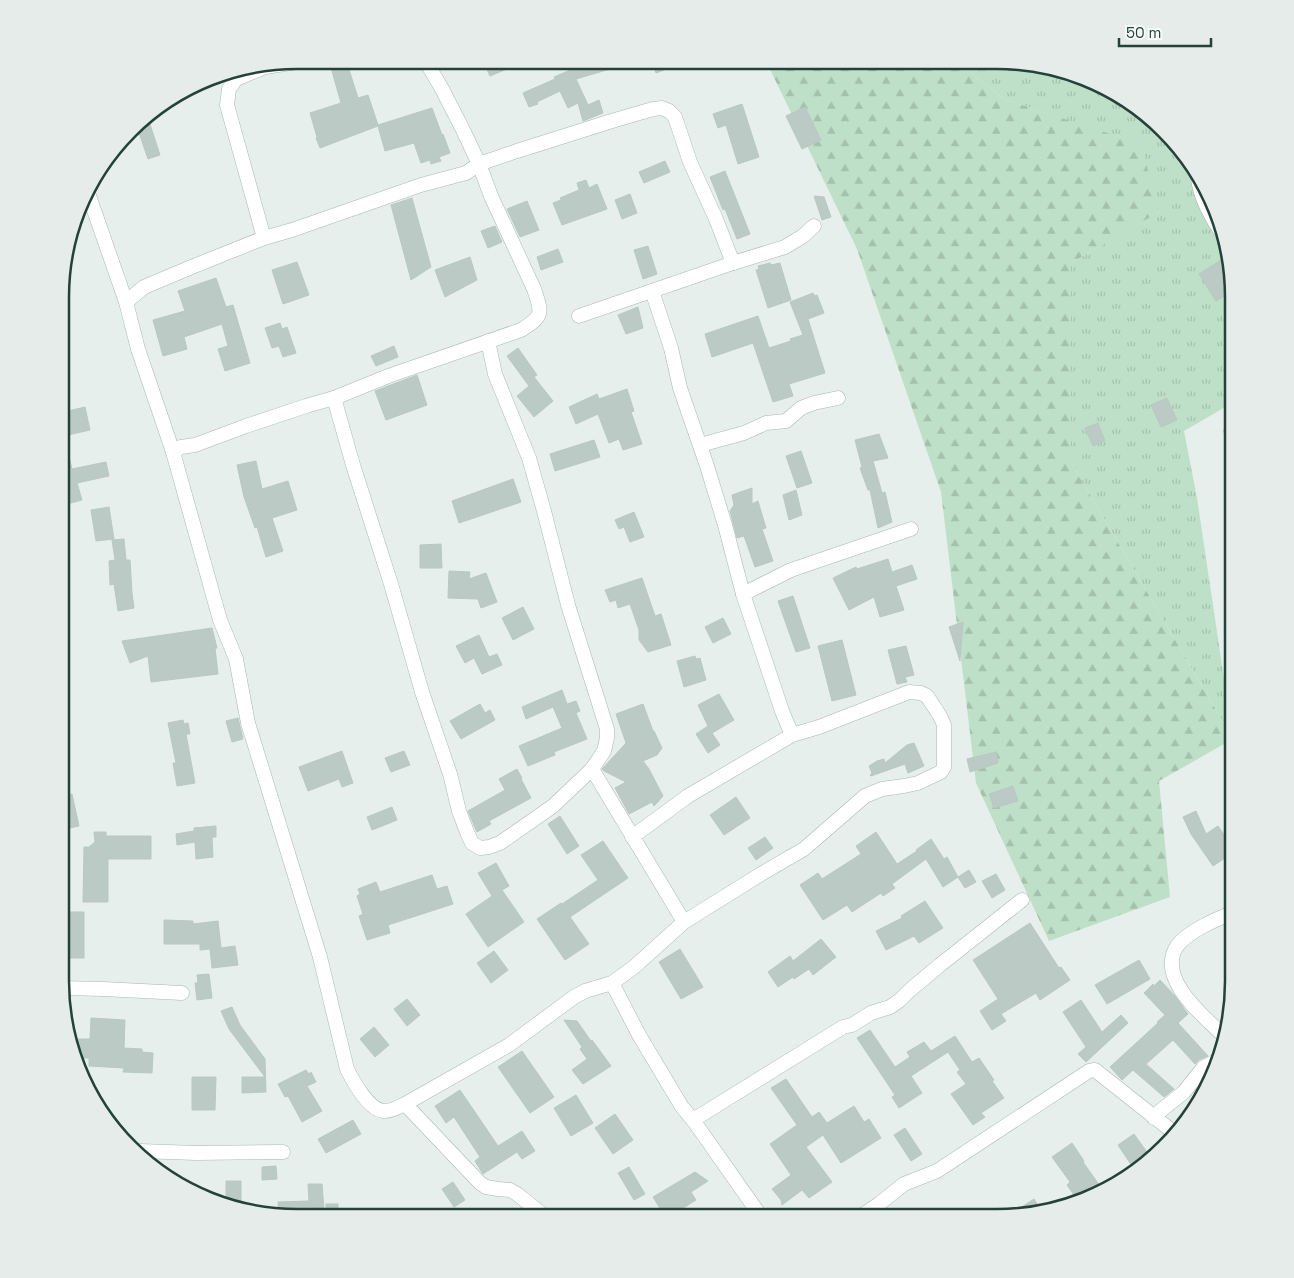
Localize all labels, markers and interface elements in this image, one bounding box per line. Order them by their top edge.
scale bar [1119,15,1212,47]
text: 50 m [1126,23,1161,42]

